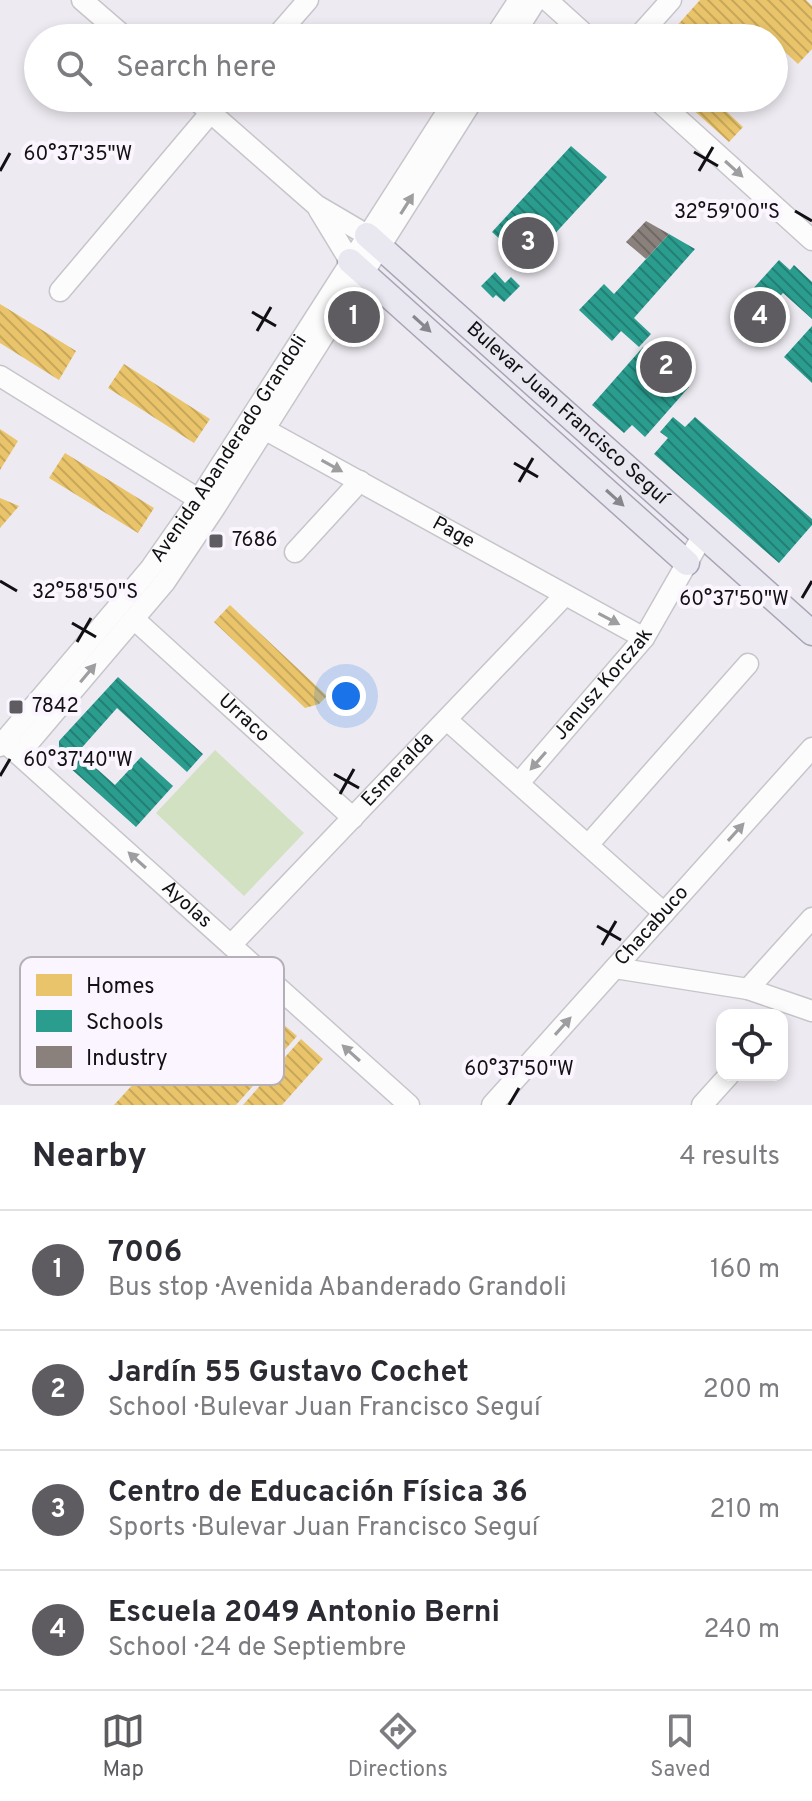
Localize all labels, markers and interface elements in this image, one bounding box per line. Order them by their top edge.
search box [24,24,788,112]
icon: search [52,46,96,90]
text: Search here [116,50,276,87]
text: 60°37'35"W [24,142,132,168]
one-way arrow [724,160,743,178]
one-way arrow [399,193,413,215]
text: 32°59'00"S [674,200,780,226]
pin: 3 [502,213,554,273]
pin: 1 [328,287,380,347]
pin: 4 [734,287,786,347]
one-way arrow [412,315,432,333]
street label: Bulevar Juan Francisco Seguí [460,317,675,512]
street label: Avenida Abanderado Grandoli [145,330,314,568]
pin: 2 [640,337,692,397]
one-way arrow [321,460,344,473]
one-way arrow [606,488,625,506]
street label: Page [427,511,479,555]
place label: 7686 [232,528,278,554]
marker: 7686 [207,532,225,550]
text: 32°58'50"S [32,580,138,606]
text: 60°37'50"W [679,587,789,613]
one-way arrow [598,612,620,626]
street label: Janusz Korczak [548,624,660,746]
one-way arrow [79,663,96,683]
your location [326,676,366,716]
street label: Urraco [212,688,275,749]
place label: 7842 [32,694,79,720]
marker: 7842 [7,698,25,716]
street label: Esmeralda [356,727,440,813]
text: 60°37'40"W [23,748,133,774]
one-way arrow [530,751,548,770]
one-way arrow [727,823,744,843]
one-way arrow [128,852,147,870]
street label: Ayolas [155,875,217,934]
street label: Chacabuco [609,881,695,972]
legend [20,957,284,1085]
text: Homes [86,974,155,1001]
map controls [716,1009,788,1081]
button: locate [716,1009,788,1081]
text: Schools [86,1010,163,1037]
one-way arrow [553,1017,571,1036]
one-way arrow [342,1045,362,1062]
text: Industry [86,1046,168,1073]
text: 60°37'50"W [464,1057,574,1083]
text: Nearby [32,1136,147,1179]
text: 4 results [679,1141,780,1174]
text: 7006 [108,1235,182,1272]
text: 1 [53,1254,63,1287]
text: 160 m [710,1254,780,1287]
text: Bus stop · Avenida Abanderado Grandoli [108,1272,567,1305]
text: Jardín 55 Gustavo Cochet [108,1355,469,1392]
text: 2 [50,1374,66,1407]
text: 200 m [703,1374,780,1407]
text: School · Bulevar Juan Francisco Seguí [108,1392,540,1425]
text: Centro de Educación Física 36 [108,1475,528,1512]
text: 3 [50,1494,66,1527]
text: 210 m [710,1494,780,1527]
text: Sports · Bulevar Juan Francisco Seguí [108,1512,538,1545]
text: Escuela 2049 Antonio Berni [108,1595,500,1632]
text: 4 [50,1614,66,1647]
text: 240 m [703,1614,780,1647]
text: School · 24 de Septiembre [108,1632,406,1665]
tab: Map [101,1709,145,1784]
tab: Directions [348,1709,448,1784]
tab: Saved [650,1709,711,1784]

